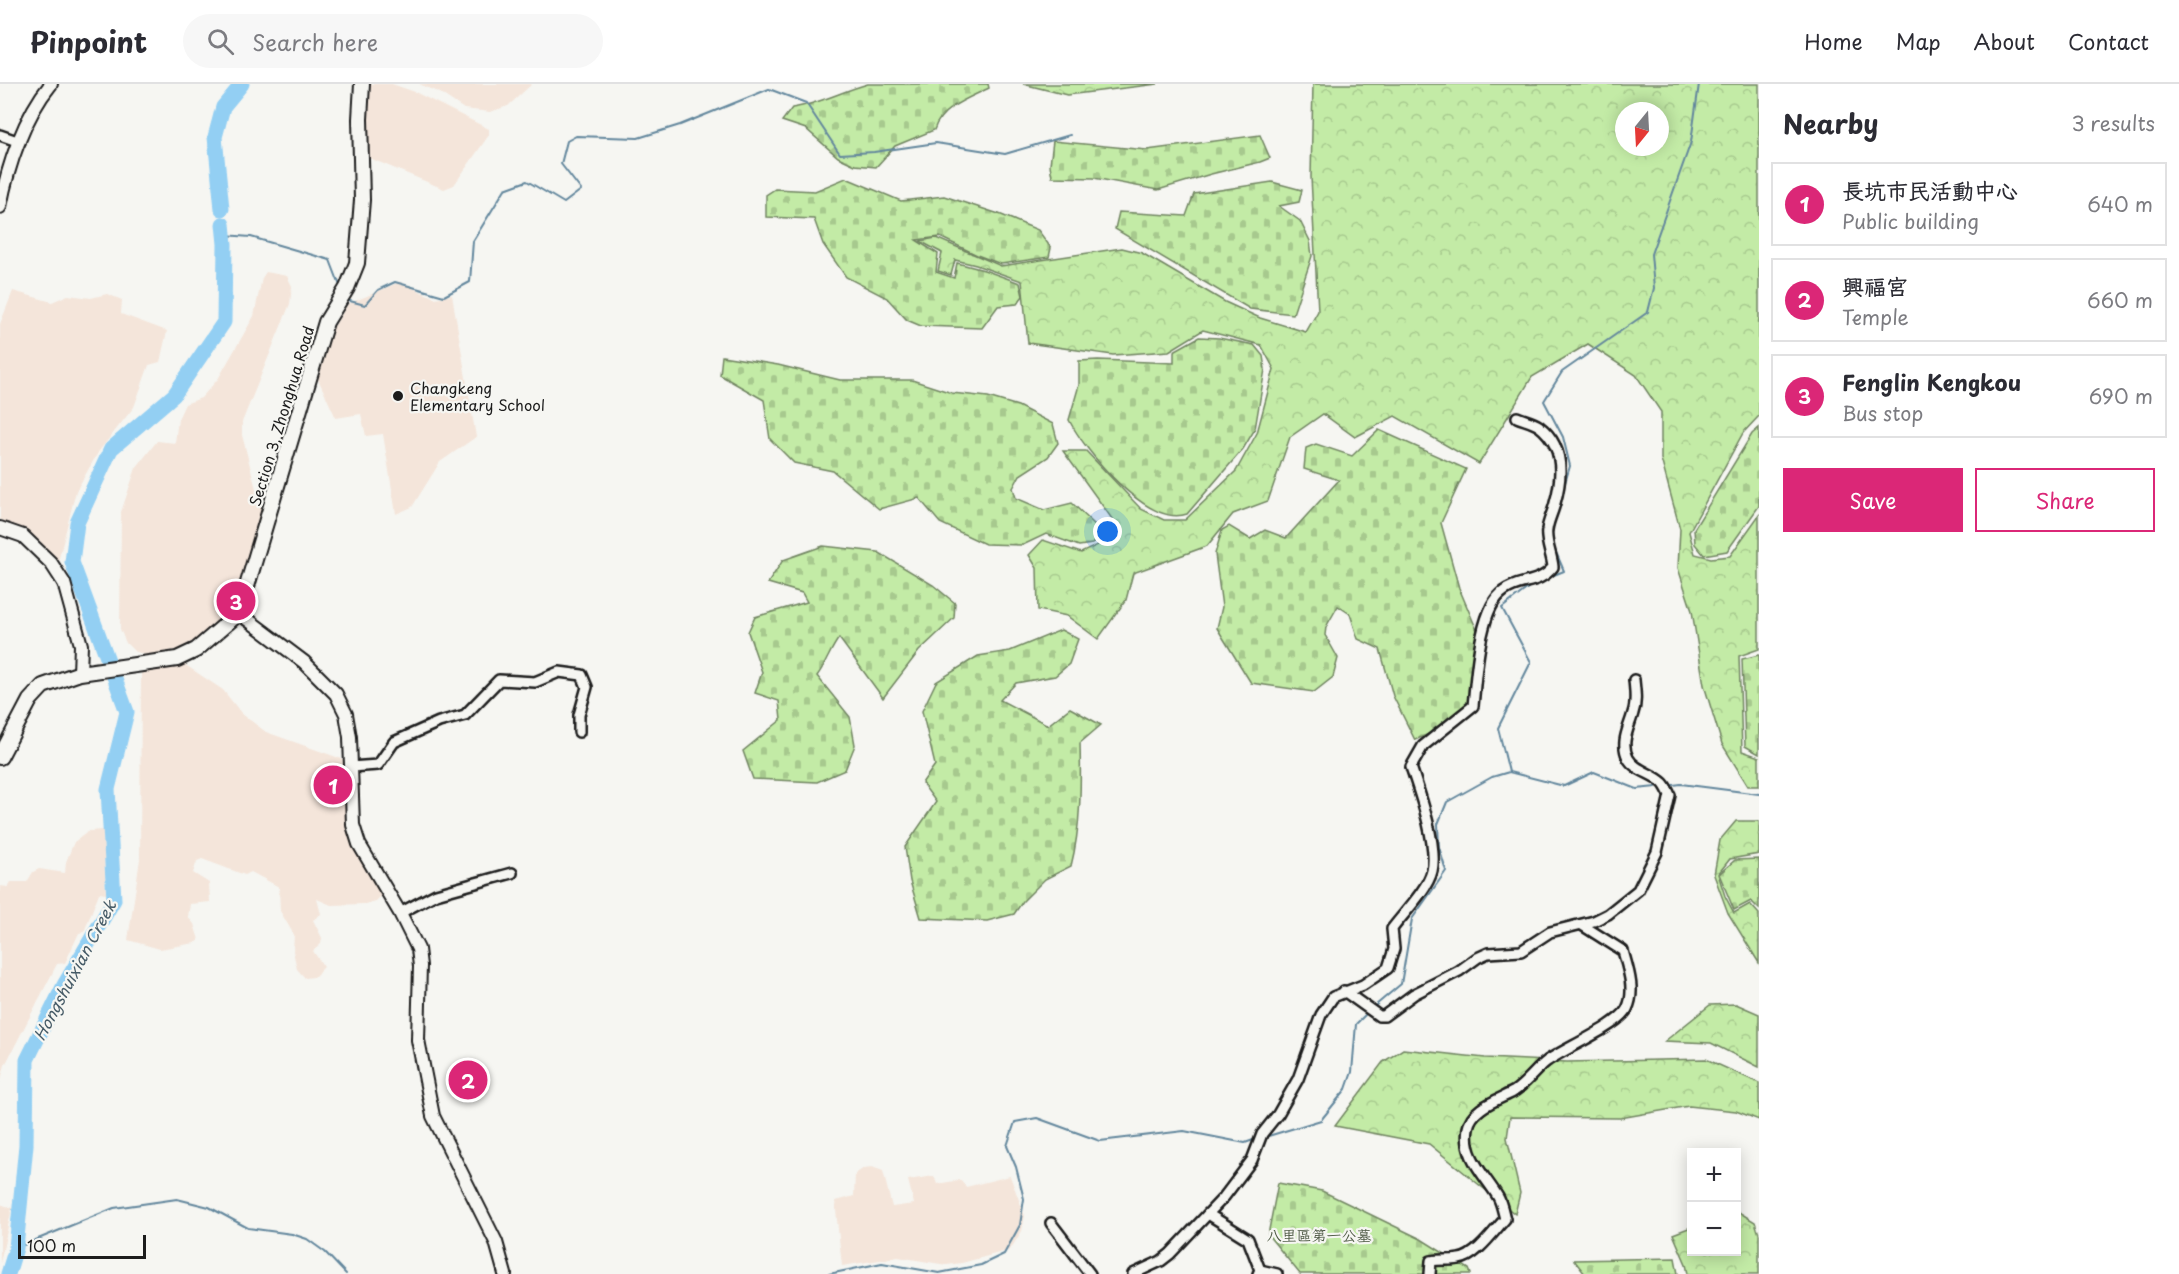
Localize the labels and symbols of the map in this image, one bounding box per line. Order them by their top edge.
north arrow [1615,102,1669,156]
street label: Section 3, Zhonghua Road [243,323,319,509]
place label: Changkeng Elementary School [410,376,545,416]
marker: Changkeng Elementary School [391,389,405,403]
your location [1093,517,1122,546]
pin: 3 [216,578,256,624]
pin: 1 [314,762,352,808]
water label: Hongshuixian Creek [27,894,122,1044]
pin: 2 [448,1058,488,1102]
park label: 八里區第一公墓 [1266,1223,1372,1246]
scale bar [18,1232,146,1260]

